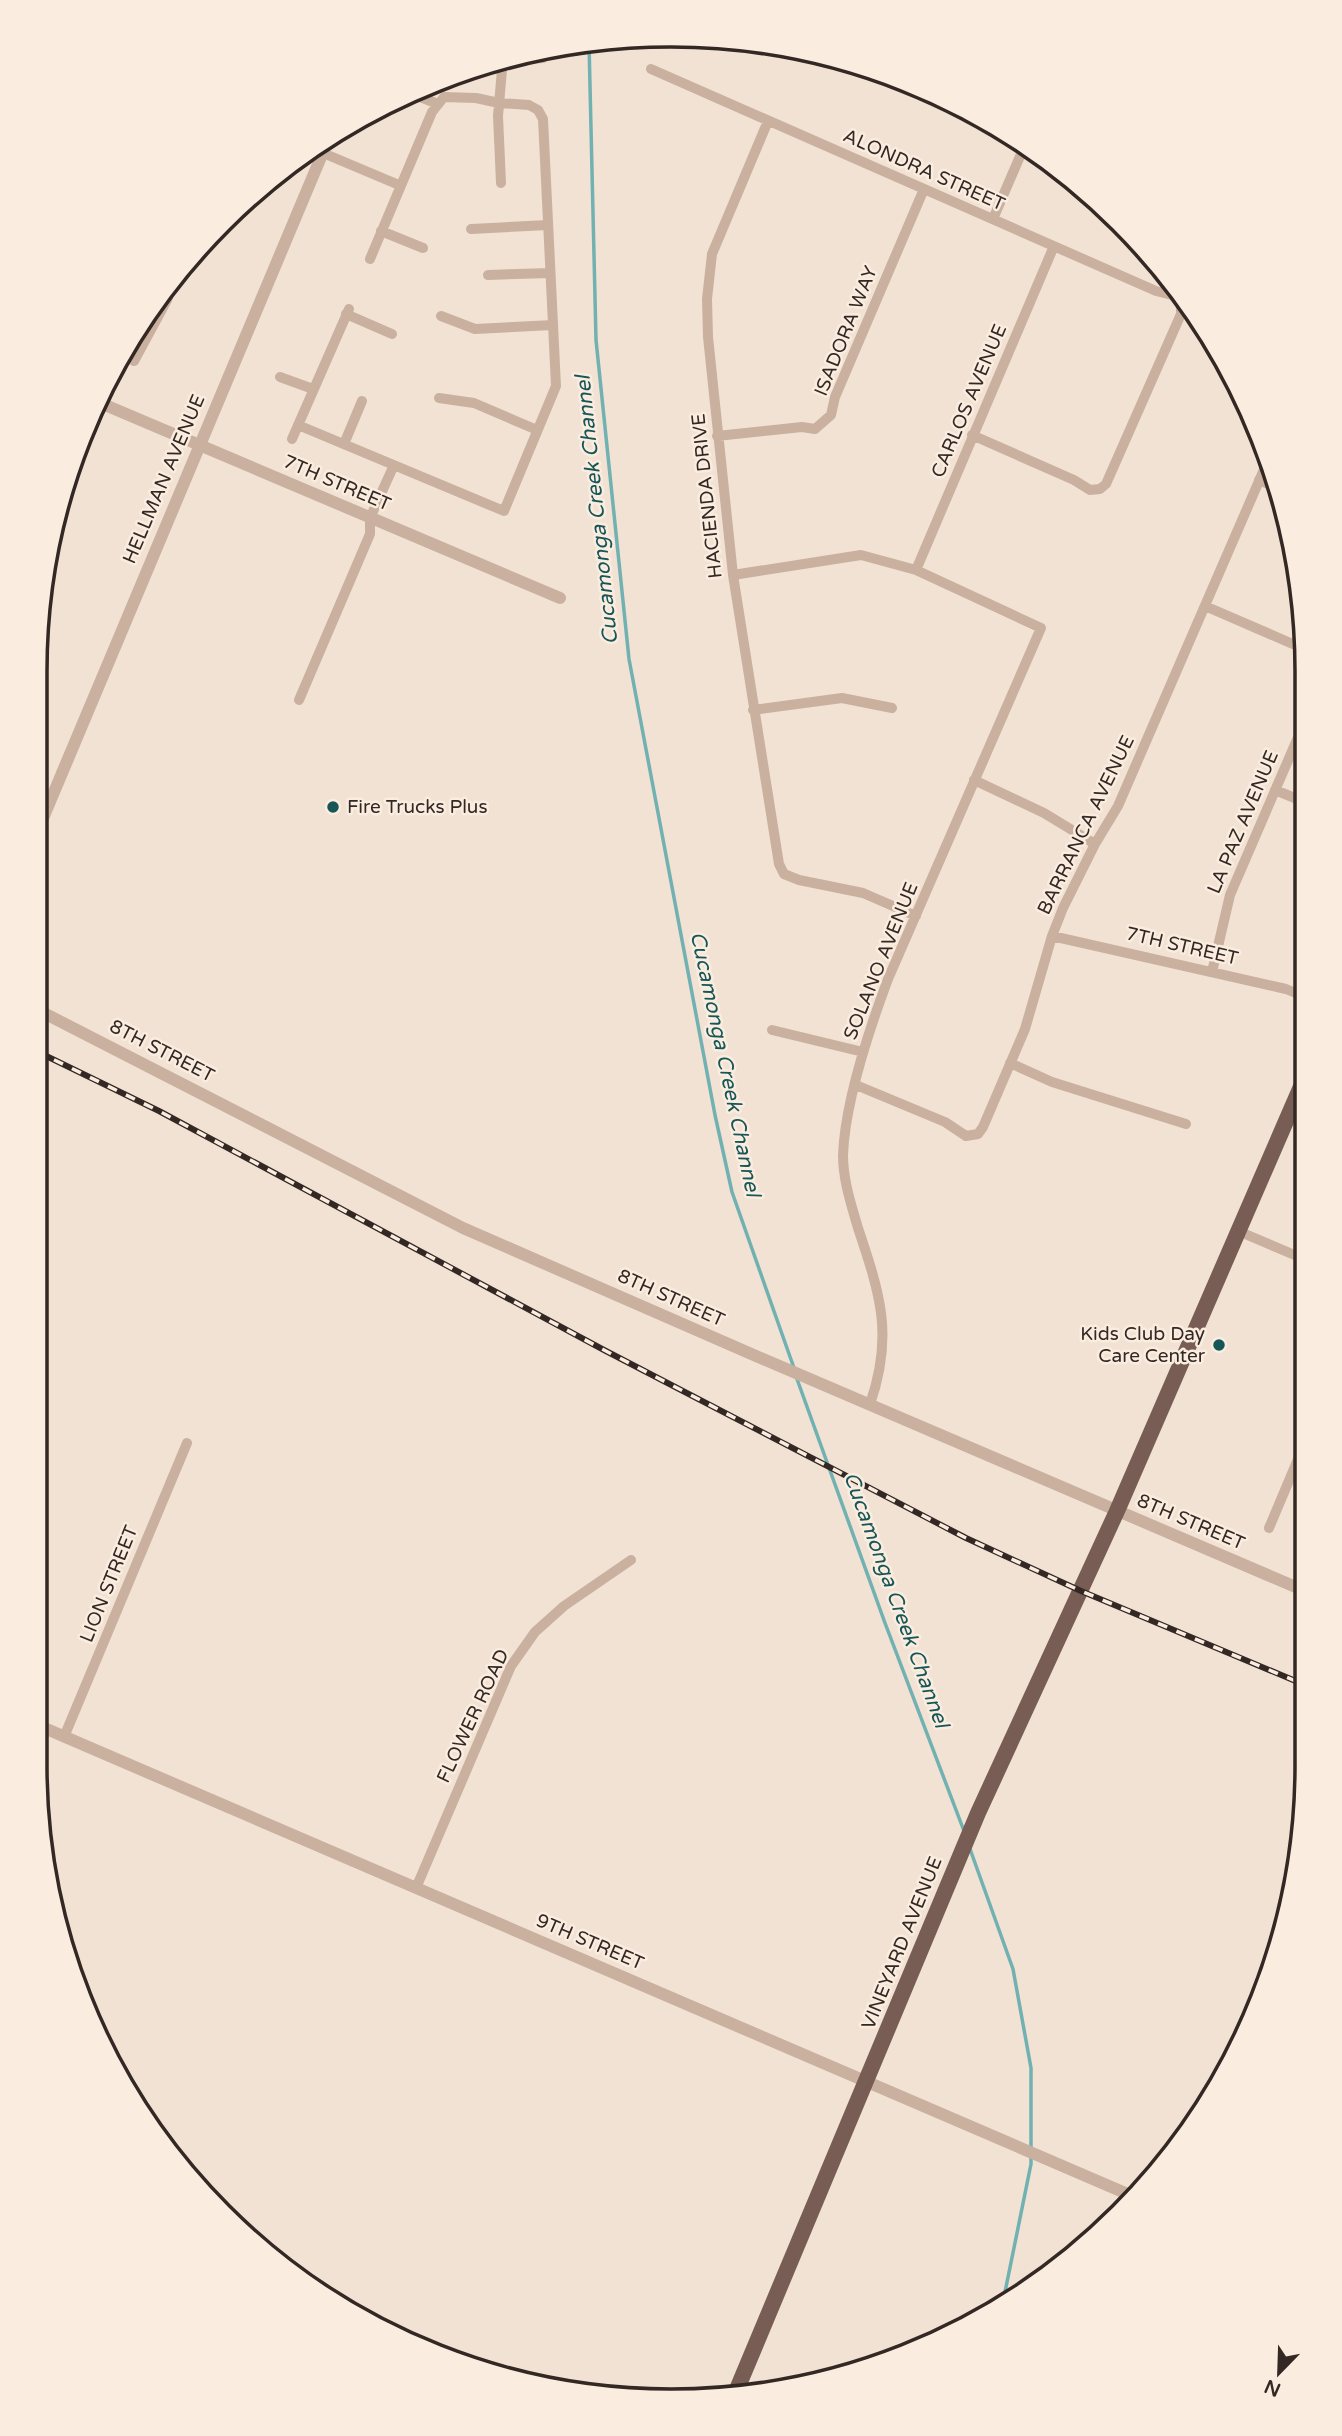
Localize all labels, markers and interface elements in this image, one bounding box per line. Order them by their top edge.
street label: ALONDRA STREET [840,124,1009,216]
street label: ISADORA WAY [810,263,882,399]
street label: CARLOS AVENUE [927,321,1011,481]
water label: Cucamonga Creek Channel [570,372,624,646]
street label: HELLMAN AVENUE [118,391,210,567]
street label: HACIENDA DRIVE [687,412,727,580]
street label: 7TH STREET [280,450,394,516]
street label: BARRANCA AVENUE [1033,732,1139,918]
street label: LA PAZ AVENUE [1203,747,1283,897]
place label: Fire Trucks Plus [347,796,488,818]
marker: Fire Trucks Plus [325,799,341,815]
street label: SOLANO AVENUE [839,879,923,1043]
street label: 7TH STREET [1124,922,1241,970]
water label: Cucamonga Creek Channel [685,929,766,1201]
street label: 8TH STREET [106,1015,218,1087]
street label: 8TH STREET [614,1265,728,1332]
place label: Kids Club Day Care Center [1080,1323,1206,1367]
marker: Kids Club Day Care Center [1211,1337,1227,1353]
water label: Cucamonga Creek Channel [838,1469,955,1734]
street label: 8TH STREET [1134,1489,1248,1555]
street label: LION STREET [76,1522,143,1646]
street label: FLOWER ROAD [432,1646,514,1786]
street label: VINEYARD AVENUE [857,1853,947,2033]
street label: 9TH STREET [533,1909,647,1975]
north arrow [1244,2338,1314,2408]
text: N [1261,2375,1284,2401]

